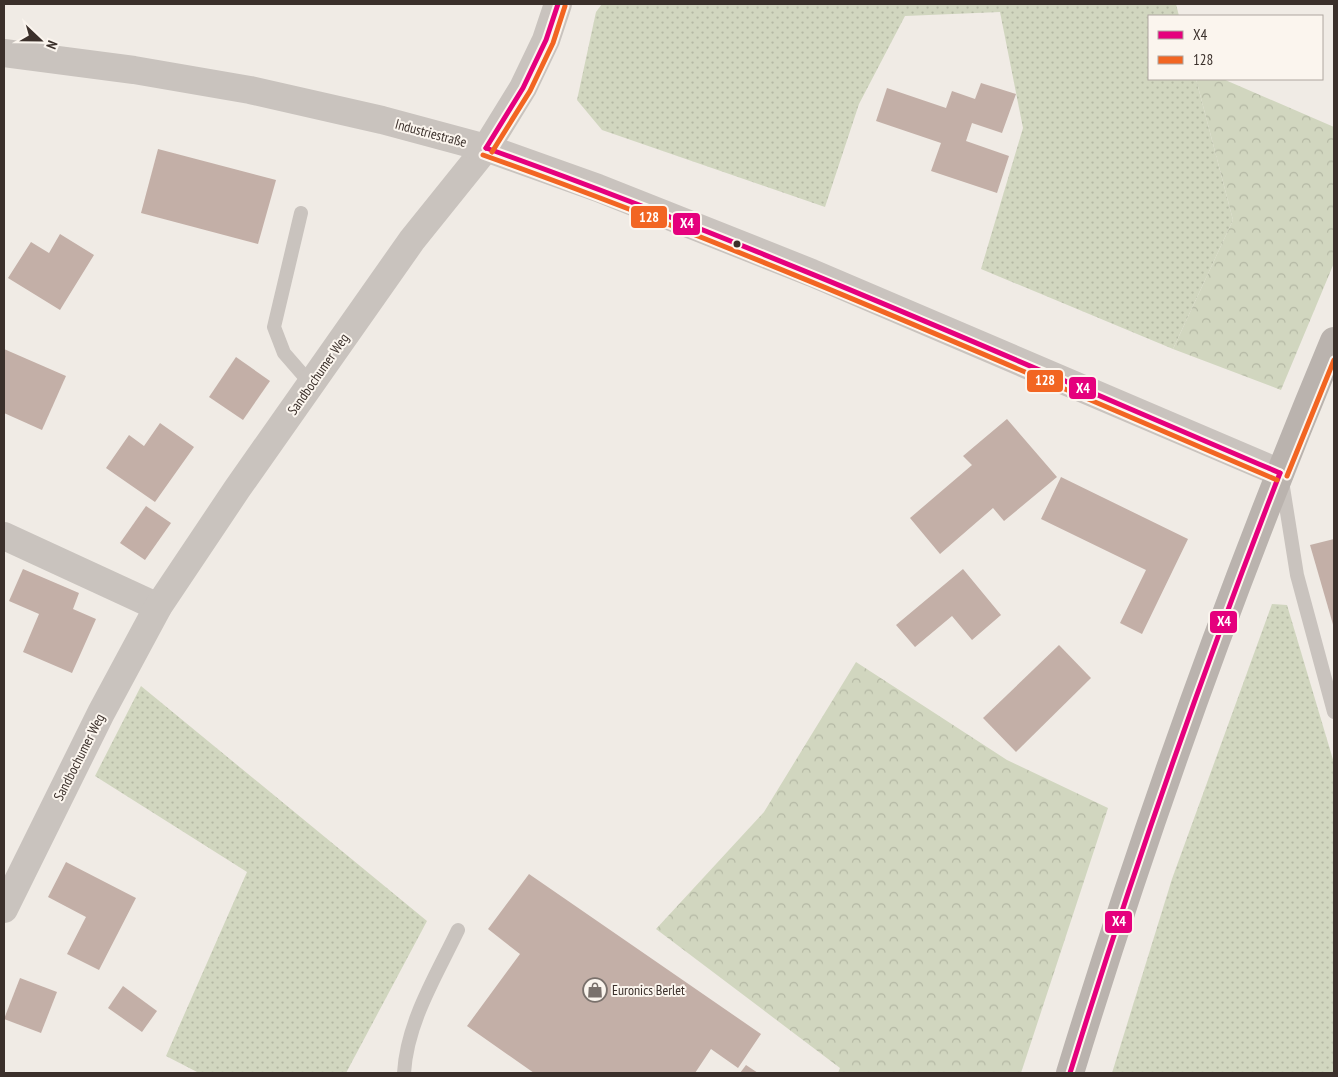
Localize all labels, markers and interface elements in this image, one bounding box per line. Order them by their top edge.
north arrow [15,15,65,65]
legend [1148,15,1323,80]
text: X4 [1193,25,1208,44]
text: N [42,38,62,52]
text: 128 [1193,50,1213,69]
street label: Industriestraße [393,115,469,151]
line badge: 128 [630,205,668,229]
text: 128 [639,208,659,226]
line badge: X4 [672,212,701,236]
text: X4 [680,214,694,232]
unlabelled marker [732,239,742,249]
street label: Sandbochumer Weg [283,330,353,418]
line badge: 128 [1026,369,1064,393]
text: 128 [1035,371,1055,389]
line badge: X4 [1068,376,1097,400]
text: X4 [1076,379,1090,397]
line badge: X4 [1209,610,1238,634]
text: X4 [1217,612,1231,630]
street label: Sandbochumer Weg [49,710,109,804]
line badge: X4 [1104,910,1133,934]
text: X4 [1112,912,1126,930]
shop icon: Euronics Berlet [582,977,608,1003]
place label: Euronics Berlet [612,981,685,999]

